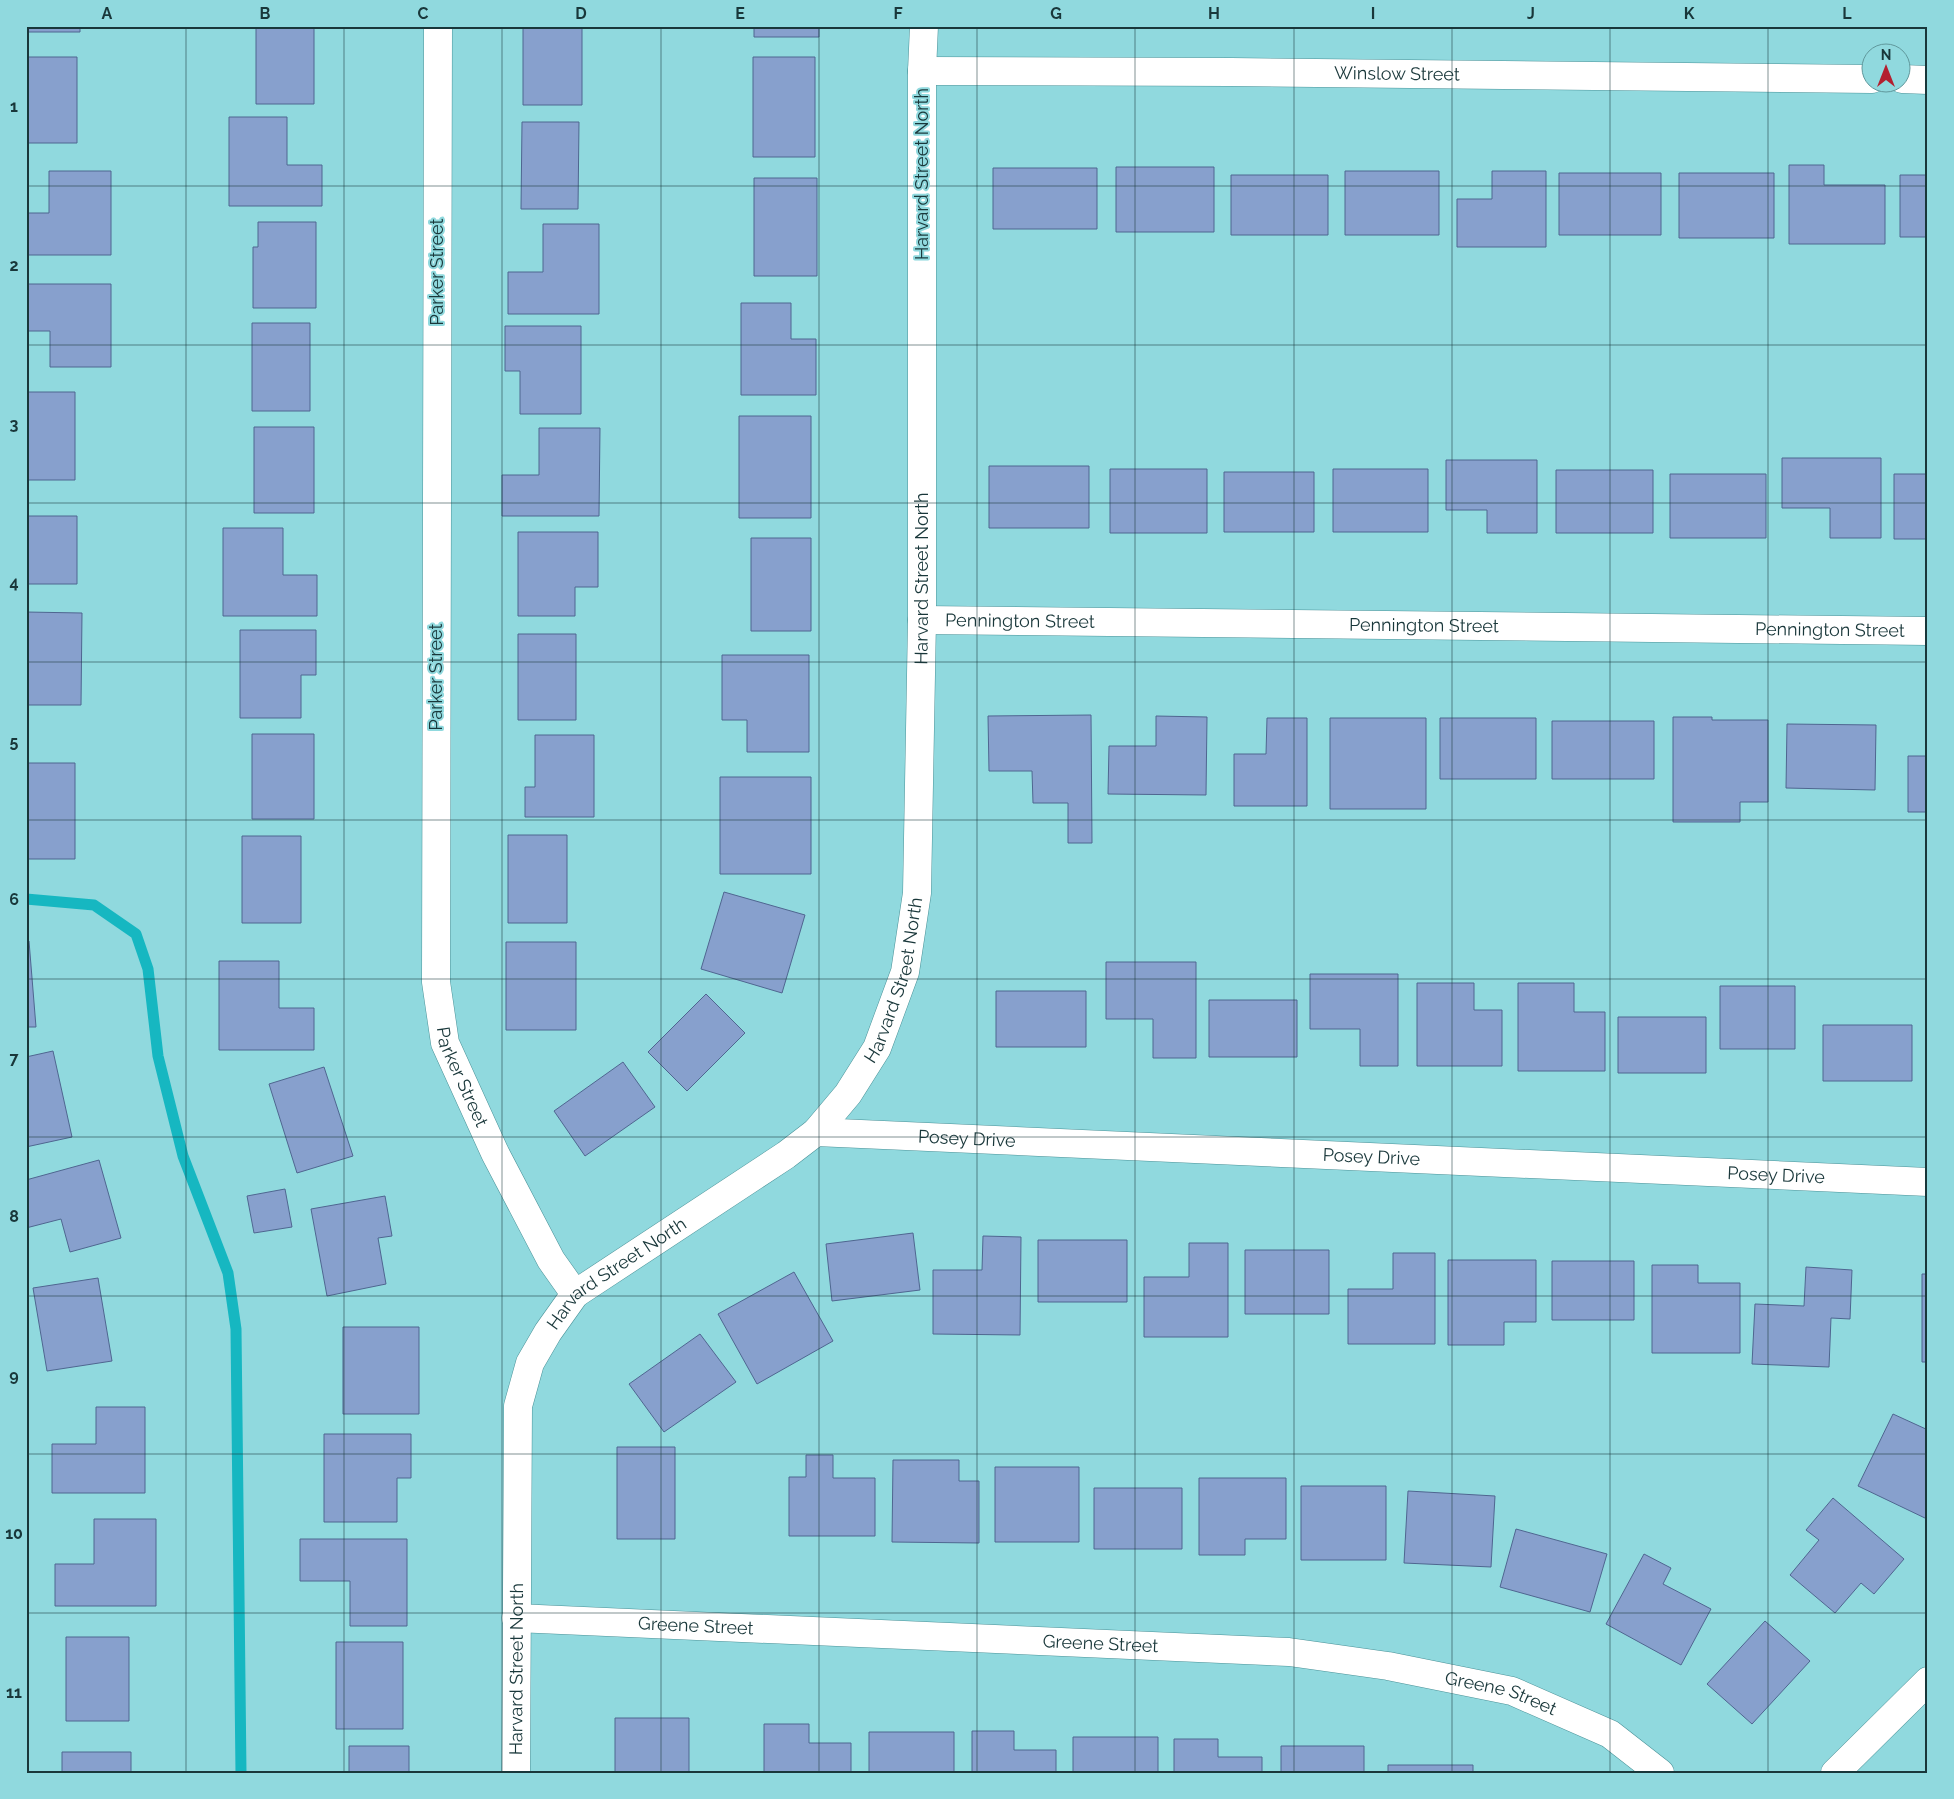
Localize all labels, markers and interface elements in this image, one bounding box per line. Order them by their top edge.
text: A [102,4,113,23]
text: B [260,4,271,23]
text: C [418,4,429,23]
text: D [575,4,587,23]
text: E [735,4,745,23]
text: F [893,4,903,23]
text: G [1050,4,1062,23]
text: H [1208,4,1220,23]
text: I [1371,4,1375,23]
text: J [1527,4,1535,23]
text: K [1684,4,1695,23]
text: L [1842,4,1852,23]
north arrow [1862,42,1912,92]
text: N [1881,47,1891,63]
street label: Winslow Street [1334,62,1460,84]
street label: Harvard Street North [911,88,932,260]
text: 1 [10,97,18,116]
street label: Parker Street [426,218,447,326]
text: 2 [9,256,19,275]
text: 3 [10,415,19,434]
street label: Harvard Street North [910,492,932,665]
text: 4 [9,573,19,592]
street label: Pennington Street [945,609,1095,632]
street label: Pennington Street [1349,614,1499,636]
street label: Pennington Street [1755,618,1905,641]
street label: Parker Street [425,623,446,731]
text: 5 [10,732,19,751]
text: 6 [9,890,19,909]
street label: Harvard Street North [859,896,926,1067]
street label: Parker Street [433,1025,493,1130]
text: 7 [10,1049,19,1068]
street label: Posey Drive [918,1126,1017,1151]
street label: Posey Drive [1322,1144,1421,1169]
street label: Posey Drive [1727,1162,1826,1187]
text: 8 [9,1207,19,1226]
street label: Harvard Street North [542,1213,690,1333]
text: 9 [9,1366,19,1385]
text: 10 [5,1524,23,1543]
street label: Harvard Street North [505,1583,527,1755]
street label: Greene Street [638,1612,754,1638]
street label: Greene Street [1042,1630,1159,1656]
street label: Greene Street [1443,1667,1560,1719]
text: 11 [6,1683,22,1702]

